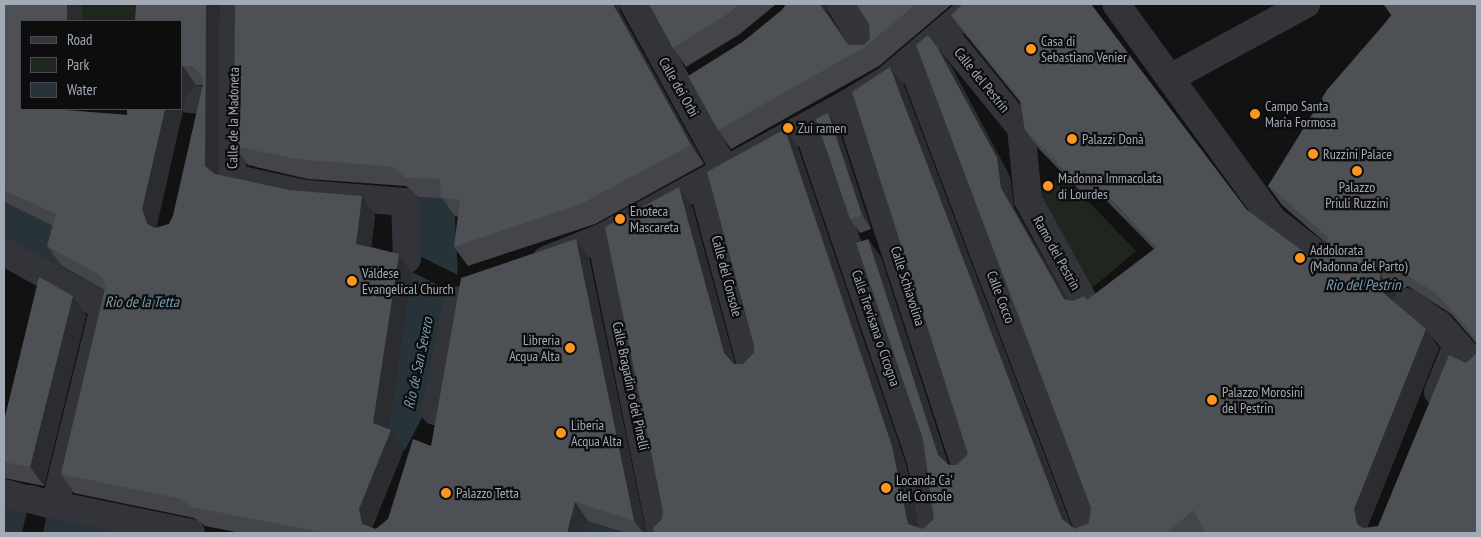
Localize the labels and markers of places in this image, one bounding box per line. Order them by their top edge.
place label: Casa di Sebastiano Venier [1041,33,1127,65]
marker: Casa di Sebastiano Venier [1025,43,1037,55]
place label: Campo Santa Maria Formosa [1265,98,1336,130]
marker: Campo Santa Maria Formosa [1249,108,1261,120]
place label: Zui ramen [798,120,846,136]
marker: Zui ramen [782,122,794,134]
place label: Palazzi Donà [1082,131,1144,147]
marker: Palazzi Donà [1066,133,1078,145]
place label: Ruzzini Palace [1323,146,1392,162]
marker: Ruzzini Palace [1307,148,1319,160]
marker: Palazzo Priuli Ruzzini [1351,165,1363,177]
place label: Madonna Immacolata di Lourdes [1058,170,1162,202]
place label: Palazzo Priuli Ruzzini [1325,179,1389,212]
marker: Madonna Immacolata di Lourdes [1042,180,1054,192]
place label: Enoteca Mascareta [630,203,679,236]
marker: Enoteca Mascareta [614,213,626,225]
place label: Addolorata (Madonna del Parto) [1310,242,1408,274]
marker: Addolorata (Madonna del Parto) [1294,252,1306,264]
place label: Valdese Evangelical Church [362,265,454,298]
marker: Valdese Evangelical Church [346,275,358,287]
place label: Libreria Acqua Alta [509,332,560,364]
marker: Libreria Acqua Alta [564,342,576,354]
place label: Palazzo Morosini del Pestrin [1222,384,1303,417]
marker: Palazzo Morosini del Pestrin [1206,394,1218,406]
place label: Liberia Acqua Alta [571,417,622,450]
marker: Liberia Acqua Alta [555,427,567,439]
place label: Locanda Ca' del Console [896,472,953,504]
marker: Locanda Ca' del Console [880,482,892,494]
place label: Palazzo Tetta [456,485,519,501]
marker: Palazzo Tetta [440,487,452,499]

